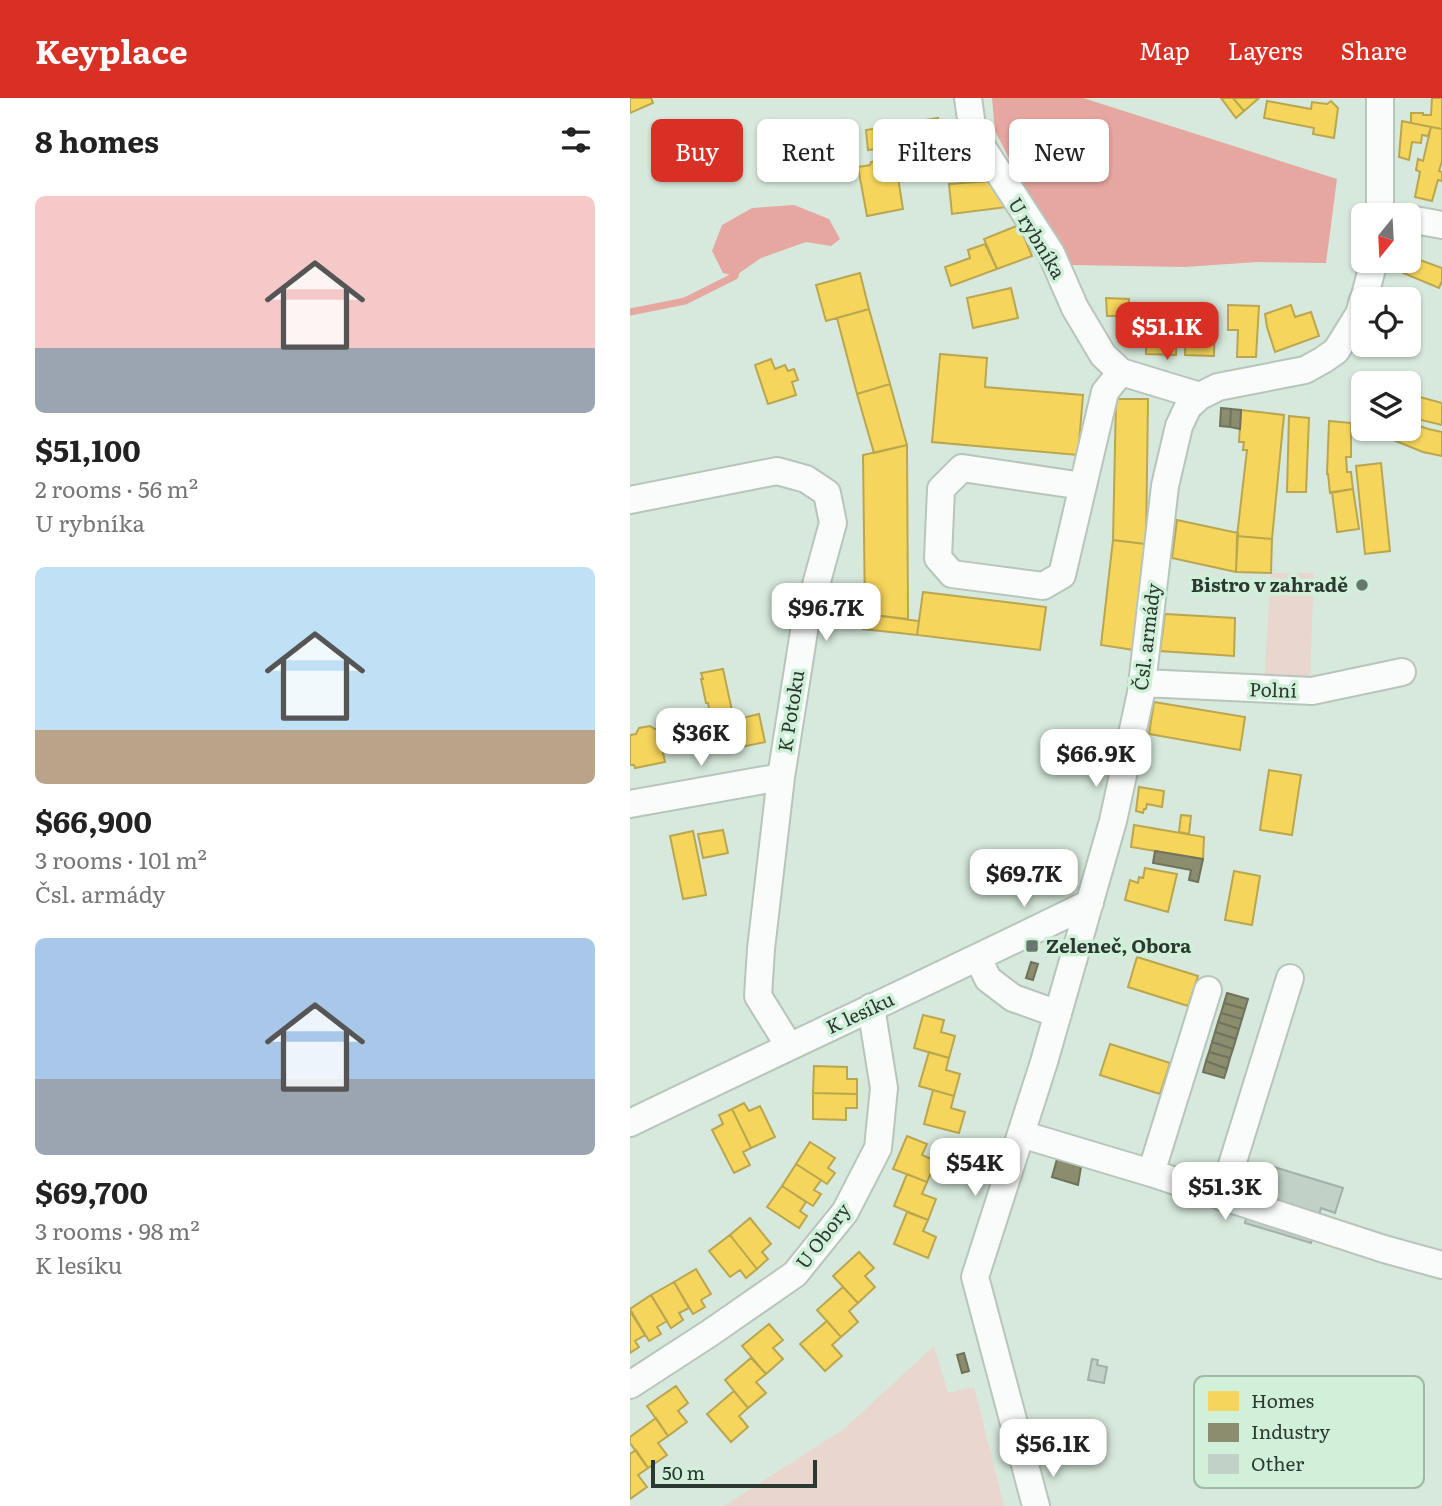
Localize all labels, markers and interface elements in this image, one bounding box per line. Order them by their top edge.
text: Keyplace [35,25,188,74]
text: Map [1139,32,1190,67]
text: Layers [1228,32,1302,67]
text: Share [1340,32,1407,67]
text: 8 homes [35,118,159,162]
chip: Buy [651,119,743,182]
chip: Rent [757,119,859,182]
chip: Filters [873,119,995,182]
chip: New [1009,119,1109,182]
icon: filters [557,121,595,159]
street label: U rybníka [1002,191,1074,284]
north arrow [1351,203,1421,273]
map controls [1351,203,1421,441]
icon: home [252,242,378,368]
button: locate [1351,287,1421,357]
pin: $51.1K [1110,302,1224,362]
text: $51.1K [1132,308,1202,342]
button: layers [1351,371,1421,441]
text: $51,100 [35,427,141,471]
text: 2 rooms · 56 m² [35,471,198,505]
text: U rybníka [35,505,145,539]
place label: Bistro v zahradě [1191,570,1348,598]
marker: Bistro v zahradě [1354,577,1370,593]
street label: Čsl. armády [1126,582,1166,692]
pin: $96.7K [769,584,883,643]
text: $96.7K [788,589,864,623]
icon: home [252,613,378,739]
street label: K Potoku [770,668,810,754]
street label: Polní [1249,674,1297,704]
pin: $36K [660,708,742,768]
text: $36K [672,714,730,748]
pin: $66.9K [1039,730,1153,789]
text: $66.9K [1056,735,1136,769]
text: $66,900 [35,798,152,842]
text: 3 rooms · 101 m² [35,842,207,876]
pin: $69.7K [967,850,1081,909]
text: $69.7K [986,855,1062,889]
text: Čsl. armády [35,876,165,910]
place label: Zeleneč, Obora [1046,931,1191,959]
marker: Zeleneč, Obora [1024,938,1040,954]
icon: home [252,984,378,1110]
street label: K lesíku [821,984,898,1040]
pin: $54K [934,1138,1016,1198]
text: $54K [946,1144,1004,1178]
pin: $51.3K [1168,1162,1282,1222]
text: $51.3K [1188,1168,1262,1202]
text: $69,700 [35,1169,148,1213]
street label: U Obory [788,1197,856,1274]
text: 3 rooms · 98 m² [35,1213,200,1247]
text: K lesíku [35,1247,122,1281]
legend [1194,1376,1424,1488]
text: Homes [1251,1386,1315,1414]
text: Industry [1251,1417,1330,1445]
pin: $56.1K [996,1420,1110,1479]
text: $56.1K [1016,1425,1090,1459]
text: Other [1251,1449,1304,1477]
scale bar [651,1457,817,1489]
text: 50 m [662,1458,705,1486]

